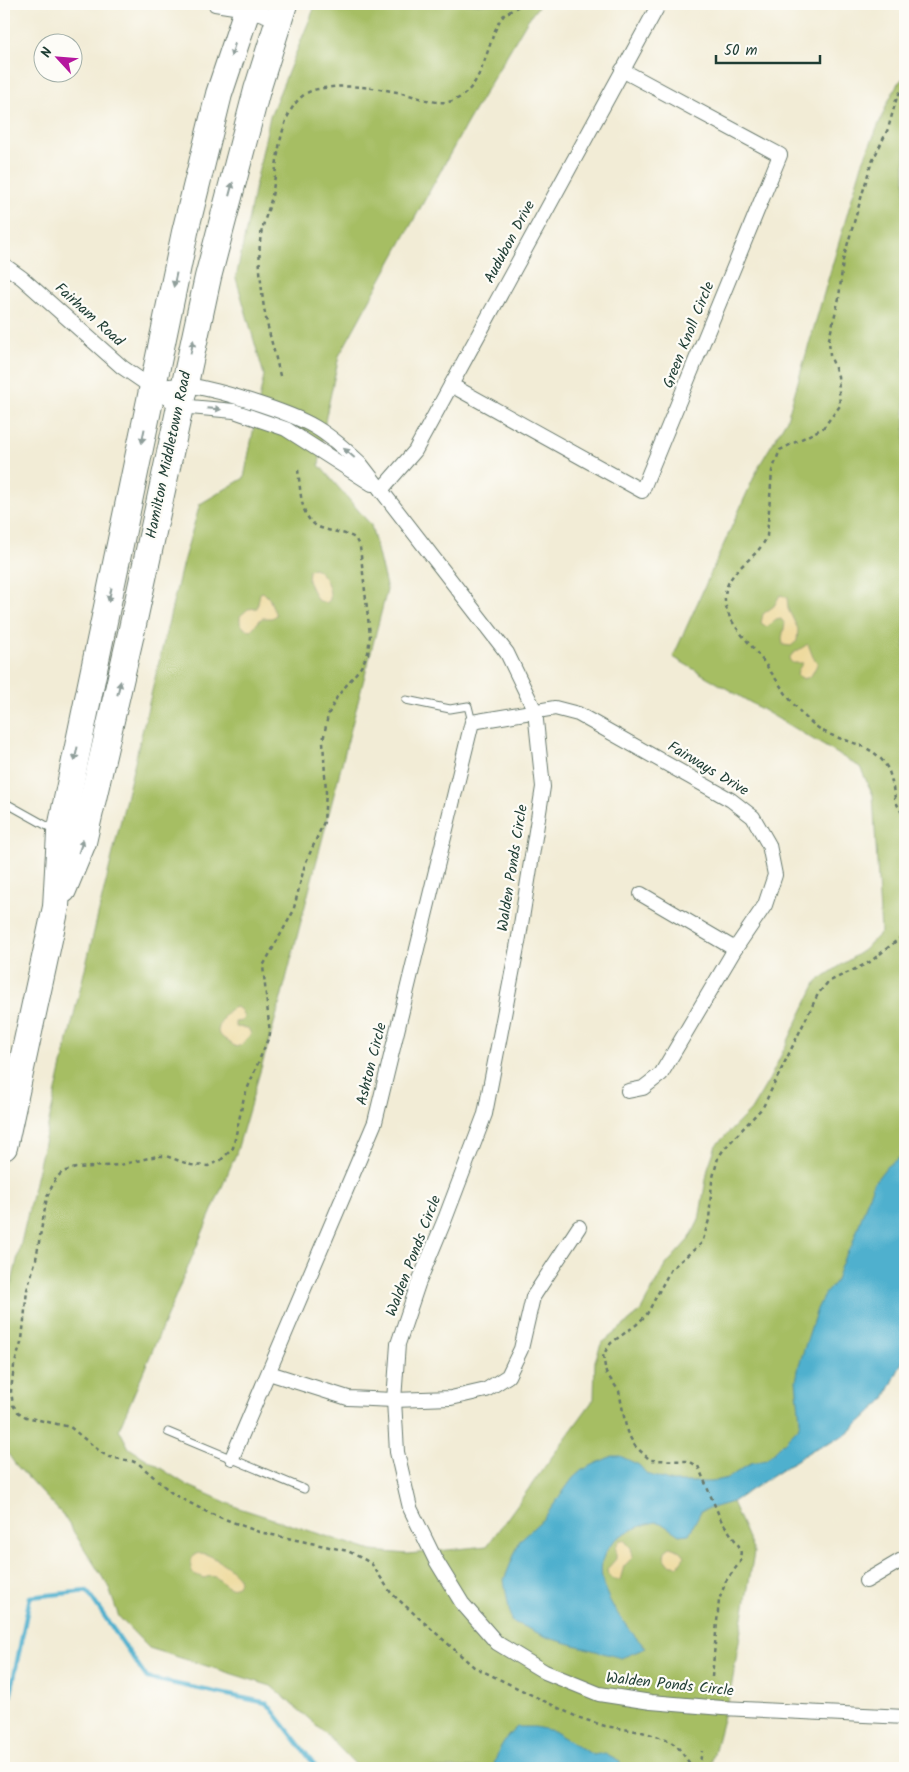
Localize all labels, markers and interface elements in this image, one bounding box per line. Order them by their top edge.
north arrow [32,32,82,82]
scale bar [716,32,820,64]
text: 50 m [724,39,758,63]
one-way arrow [229,43,237,58]
text: N [35,44,59,62]
one-way arrow [227,181,235,196]
street label: Audubon Drive [478,196,542,288]
one-way arrow [171,272,179,287]
street label: Fairham Road [49,277,130,353]
street label: Green Knoll Circle [657,278,721,392]
one-way arrow [188,339,196,354]
street label: Hamilton Middletown Road [140,369,199,541]
one-way arrow [206,406,222,414]
one-way arrow [139,428,147,444]
one-way arrow [344,447,356,459]
one-way arrow [105,588,113,604]
one-way arrow [115,680,123,695]
street label: Fairways Drive [663,735,754,803]
one-way arrow [72,747,80,763]
street label: Walden Ponds Circle [491,803,535,933]
one-way arrow [78,838,85,853]
street label: Ashton Circle [350,1020,394,1108]
street label: Walden Ponds Circle [380,1192,448,1320]
street label: Walden Ponds Circle [605,1666,735,1704]

